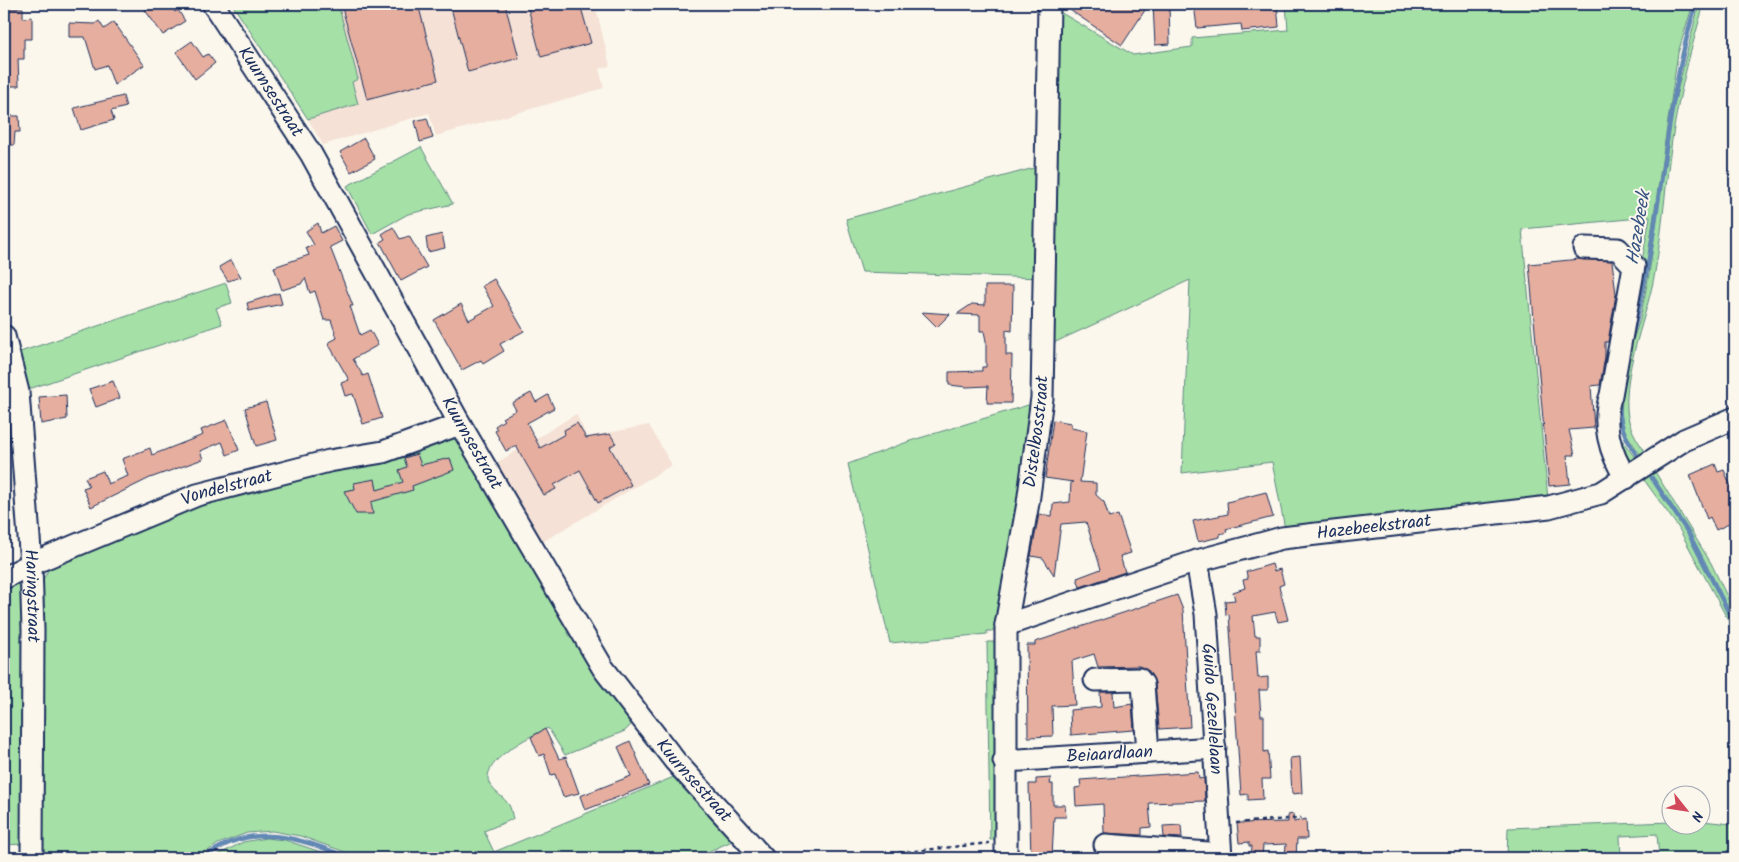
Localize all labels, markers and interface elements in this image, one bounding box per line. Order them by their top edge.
street label: Kuurnsestraat [230,41,312,144]
water label: Hazebeek [1618,186,1660,267]
street label: Distelbosstraat [1016,374,1057,489]
street label: Kuurnsestraat [433,391,511,496]
street label: Vondelstraat [177,461,277,514]
street label: Hazebeekstraat [1315,506,1434,548]
street label: Haringstraat [15,548,48,644]
street label: Guido Gezellelaan [1193,643,1230,776]
street label: Kuurnsestraat [648,732,739,830]
street label: Beiaardlaan [1066,737,1154,772]
north arrow [1662,784,1712,834]
text: N [1685,807,1708,825]

